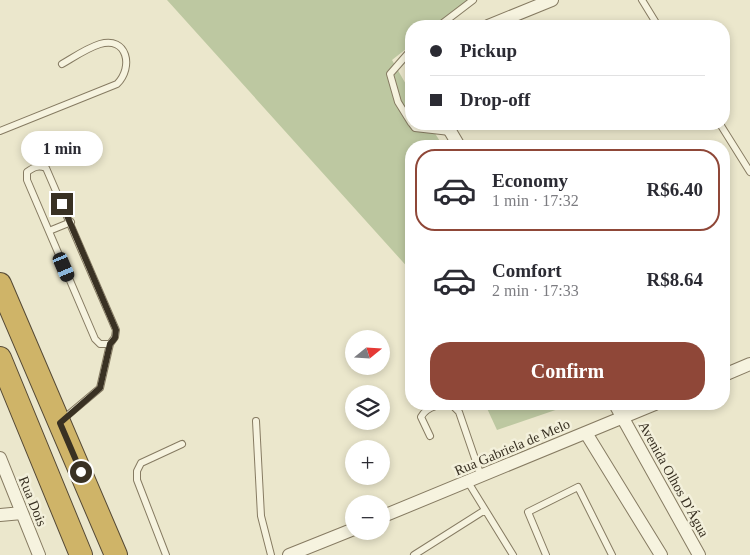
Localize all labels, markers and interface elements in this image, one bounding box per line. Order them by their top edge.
text: Pickup [460,40,517,61]
text: Drop-off [460,89,530,110]
callout: 1 min [21,132,103,166]
text: 1 min [43,140,81,157]
icon: car [432,168,477,213]
text: Economy [492,170,568,191]
text: R$6.40 [647,179,703,200]
text: 1 min · 17:32 [492,192,579,209]
route end [51,193,73,215]
car [51,250,76,284]
icon: car [432,258,477,303]
text: Comfort [492,260,562,281]
text: R$8.64 [647,269,703,290]
text: 2 min · 17:33 [492,282,579,299]
north arrow [345,330,390,375]
map controls [345,330,390,540]
button: Confirm [430,342,705,400]
button: layers [345,385,390,430]
street label: Rua Gabriela de Melo [452,416,572,479]
street label: Avenida Olhos D'Água [636,418,713,540]
button: + [345,440,390,485]
route start [70,461,92,483]
street label: Rua Dois [16,474,49,528]
button: − [345,495,390,540]

